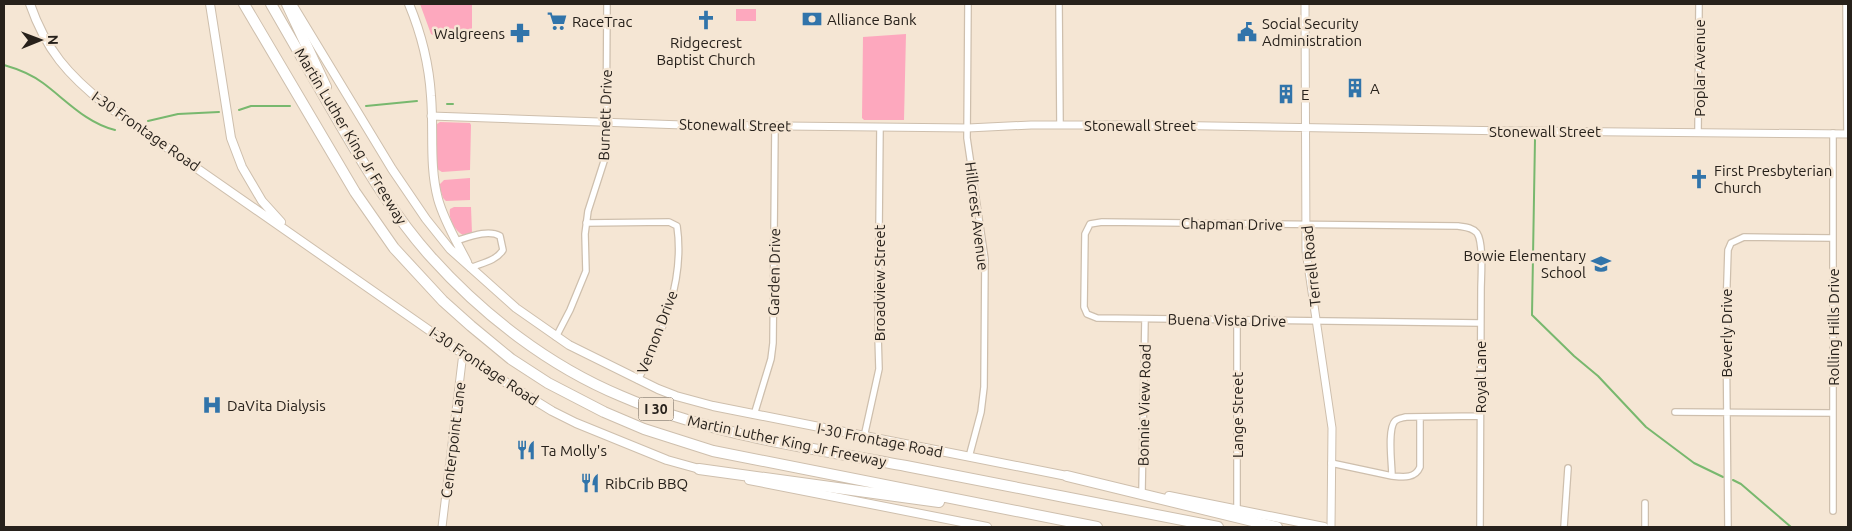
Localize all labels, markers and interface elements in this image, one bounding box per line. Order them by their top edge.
bank icon: Alliance Bank [801,8,823,30]
church icon: Ridgecrest Baptist Church [695,9,717,31]
supermarket icon: RaceTrac [546,10,568,32]
place label: Alliance Bank [827,11,917,28]
place label: RaceTrac [572,13,632,30]
north arrow [15,15,65,65]
place label: Social Security Administration [1262,15,1362,49]
street label: Poplar Avenue [1691,19,1708,117]
public building icon: Social Security Administration [1236,21,1258,43]
pharmacy icon: Walgreens [509,22,531,44]
place label: Walgreens [434,25,505,42]
text: N [45,34,61,45]
place label: Ridgecrest Baptist Church [657,34,755,68]
street label: Martin Luther King Jr Freeway [292,45,410,227]
street label: Burnett Drive [595,69,615,161]
building icon: A [1344,77,1366,99]
place label: A [1370,80,1380,97]
building icon: E [1275,83,1297,105]
place label: E [1301,86,1309,103]
street label: I-30 Frontage Road [89,87,203,175]
street label: Stonewall Street [679,116,791,134]
street label: Stonewall Street [1084,117,1196,134]
street label: Stonewall Street [1489,123,1601,140]
street label: Hillcrest Avenue [962,161,992,271]
place label: First Presbyterian Church [1714,162,1832,196]
church icon: First Presbyterian Church [1688,168,1710,190]
street label: Chapman Drive [1181,215,1283,233]
street label: Broadview Street [871,225,888,341]
street label: Terrell Road [1298,225,1324,307]
street label: Garden Drive [765,228,783,316]
place label: Bowie Elementary School [1463,247,1586,281]
school or university icon: Bowie Elementary School [1590,253,1612,275]
street label: Rolling Hills Drive [1825,268,1842,386]
street label: Vernon Drive [633,288,681,376]
street label: Beverly Drive [1718,288,1735,378]
street label: Buena Vista Drive [1168,310,1286,330]
street label: I-30 Frontage Road [426,323,542,409]
street label: Royal Lane [1472,341,1489,413]
street label: Bonnie View Road [1134,344,1154,466]
street label: Lange Street [1229,372,1246,458]
street label: Centerpoint Lane [437,381,469,499]
hospital icon: DaVita Dialysis [201,394,223,416]
place label: DaVita Dialysis [227,397,326,414]
road number: I 30 [638,398,674,420]
street label: Martin Luther King Jr Freeway [686,412,888,470]
street label: I-30 Frontage Road [816,419,944,461]
restaurant icon: Ta Molly's [515,439,537,461]
place label: Ta Molly's [541,442,607,459]
restaurant icon: RibCrib BBQ [579,472,601,494]
place label: RibCrib BBQ [605,475,688,492]

